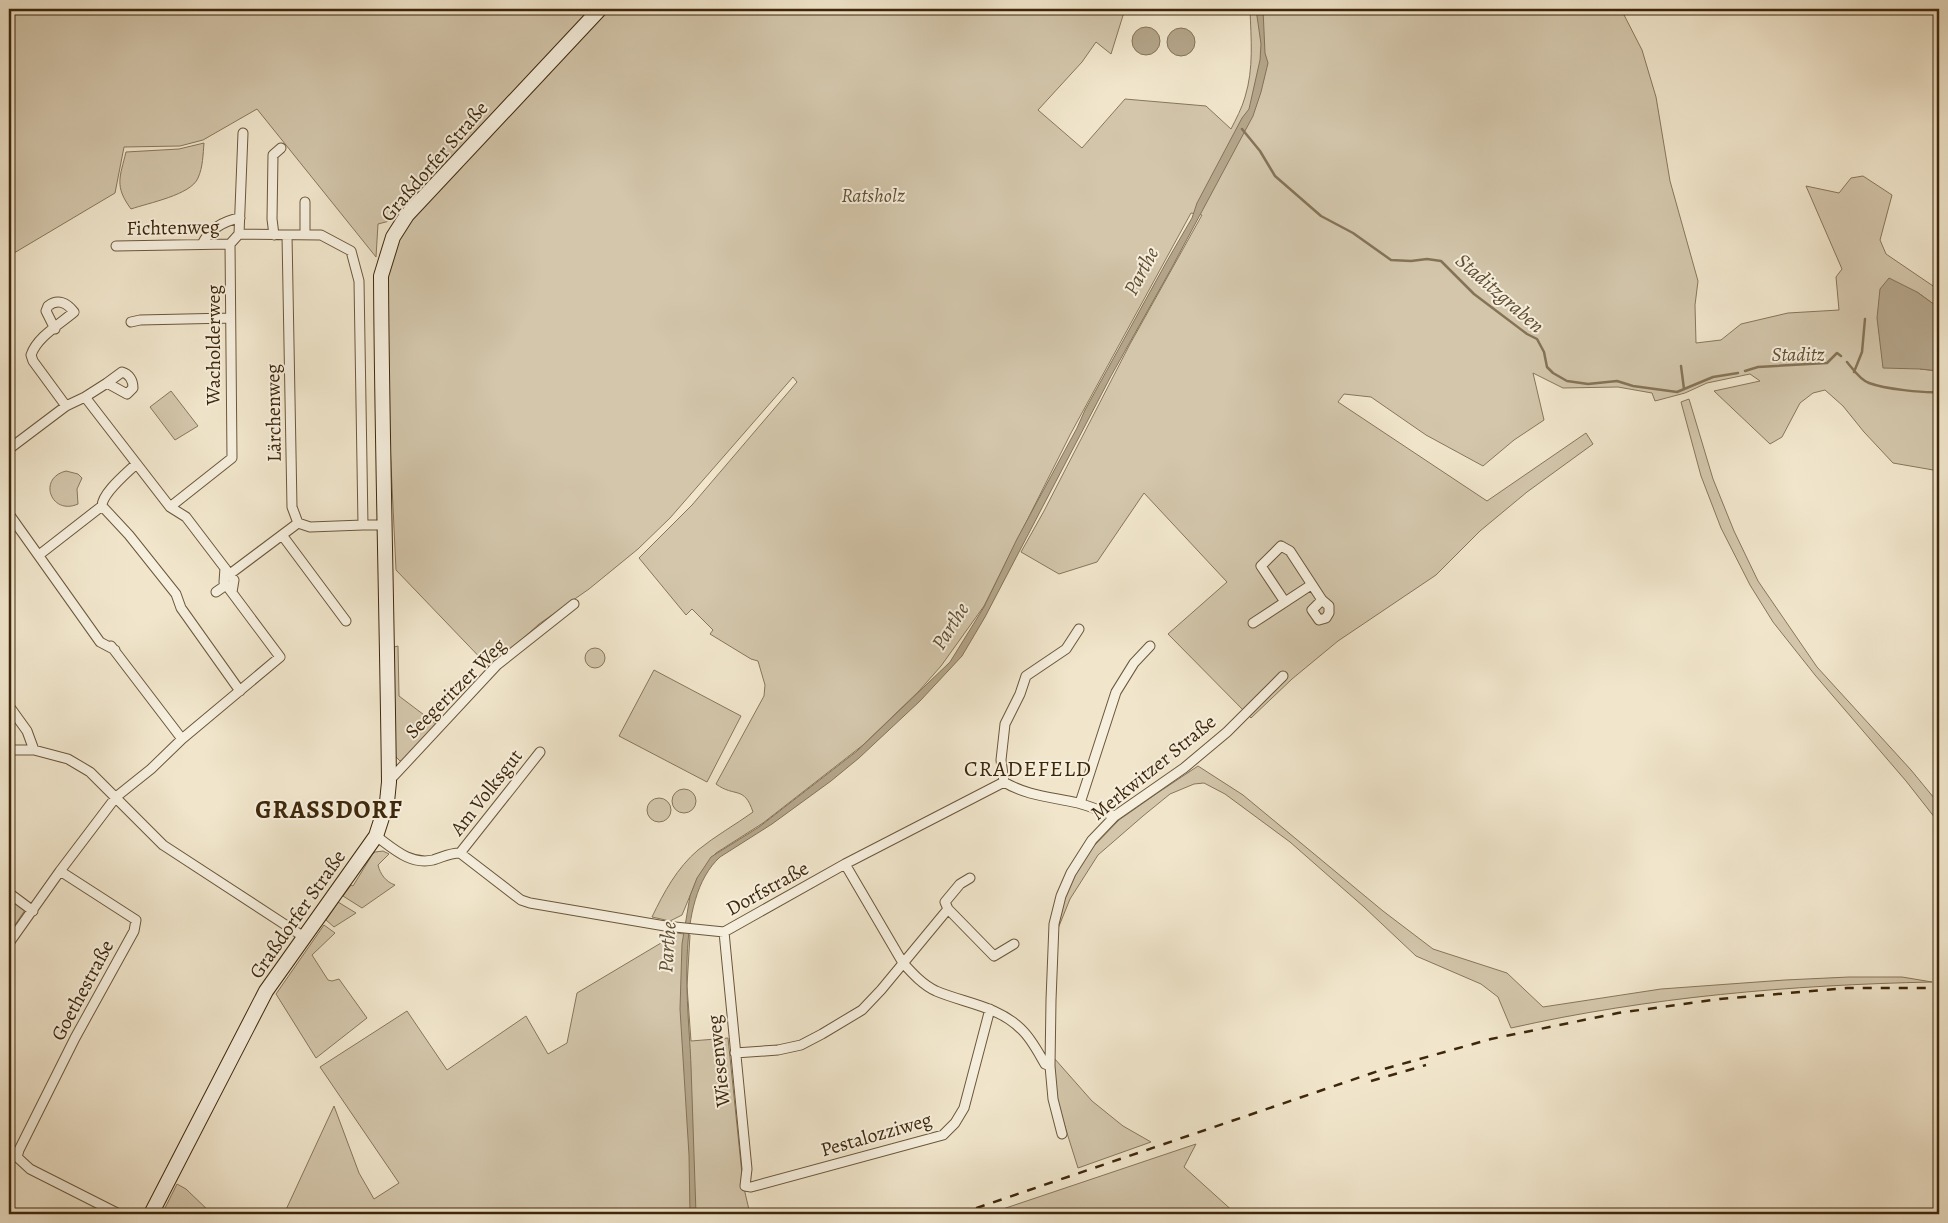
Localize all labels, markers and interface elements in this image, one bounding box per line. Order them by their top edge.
street label: Graßdorfer Straße [374,95,494,227]
park label: Ratsholz [841,182,905,209]
street label: Fichtenweg [126,213,220,242]
water label: Parthe [1117,242,1166,300]
water label: Staditzgraben [1450,247,1550,339]
street label: Wacholderweg [200,285,227,406]
park label: Staditz [1771,341,1825,368]
street label: Lärchenweg [259,364,288,462]
water label: Parthe [925,597,976,655]
street label: Seegeritzer Weg [399,632,512,745]
street label: Merkwitzer Straße [1085,708,1222,826]
street label: Am Volksgut [443,743,529,842]
district label: CRADEFELD [964,754,1092,784]
district label: GRASSDORF [255,793,403,827]
street label: Graßdorfer Straße [243,844,352,984]
street label: Dorfstraße [721,855,813,922]
water label: Parthe [651,920,683,973]
street label: Goethestraße [45,935,120,1045]
street label: Wiesenweg [700,1013,737,1109]
street label: Pestalozziweg [817,1106,935,1163]

